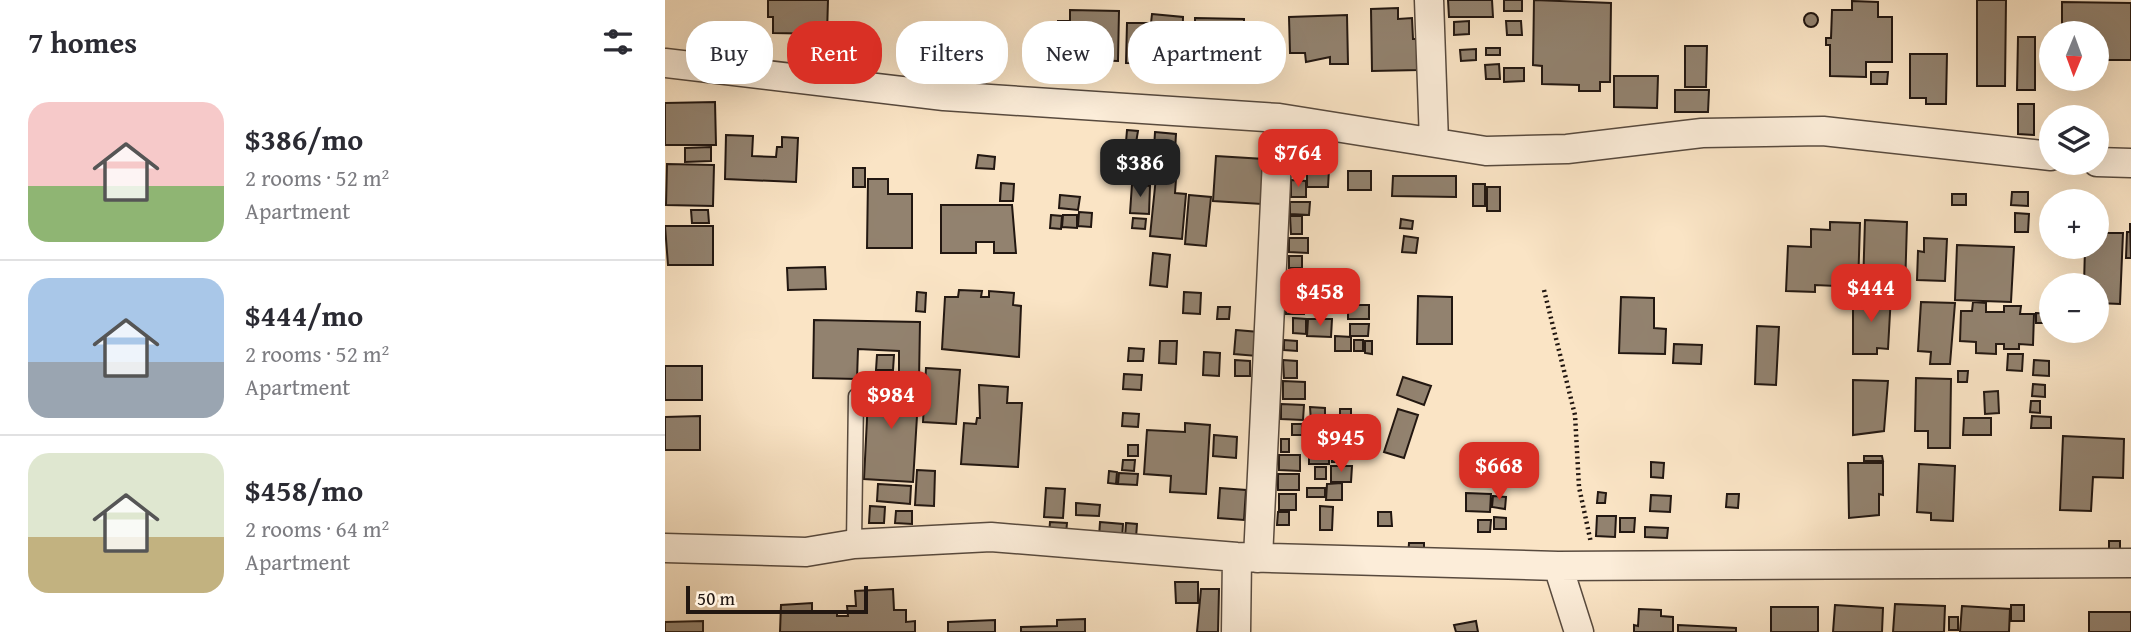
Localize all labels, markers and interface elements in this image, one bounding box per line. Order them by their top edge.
text: 7 homes [28,20,137,64]
chip: Buy [686,21,773,84]
chip: Rent [787,21,882,84]
chip: Filters [896,21,1008,84]
chip: New [1022,21,1114,84]
chip: Apartment [1128,21,1286,84]
north arrow [2039,21,2109,91]
map controls [2039,21,2109,343]
icon: filters [599,23,637,61]
button: layers [2039,105,2109,175]
text: $386/mo [245,117,363,161]
icon: home [84,130,168,214]
pin: $764 [1257,130,1339,189]
text: $764 [1274,135,1322,168]
pin: $386 [1099,140,1181,199]
text: $386 [1116,145,1164,178]
text: 2 rooms · 52 m² [245,161,389,194]
button: + [2039,189,2109,259]
text: Apartment [245,194,350,227]
pin: $444 [1830,264,1912,324]
pin: $458 [1279,268,1361,328]
text: $444 [1847,270,1895,303]
button: − [2039,273,2109,343]
text: $458 [1296,274,1344,307]
text: $444/mo [245,293,363,337]
icon: home [84,306,168,390]
text: 2 rooms · 52 m² [245,337,389,370]
text: Apartment [245,370,350,403]
pin: $984 [850,372,932,431]
text: $984 [867,377,915,410]
pin: $945 [1300,414,1382,474]
text: $945 [1317,420,1365,453]
pin: $668 [1458,442,1540,502]
text: $668 [1475,448,1523,481]
text: $458/mo [245,468,363,512]
icon: home [84,481,168,565]
text: 2 rooms · 64 m² [245,512,389,545]
text: Apartment [245,545,350,578]
scale bar [686,583,868,615]
text: 50 m [697,584,735,612]

